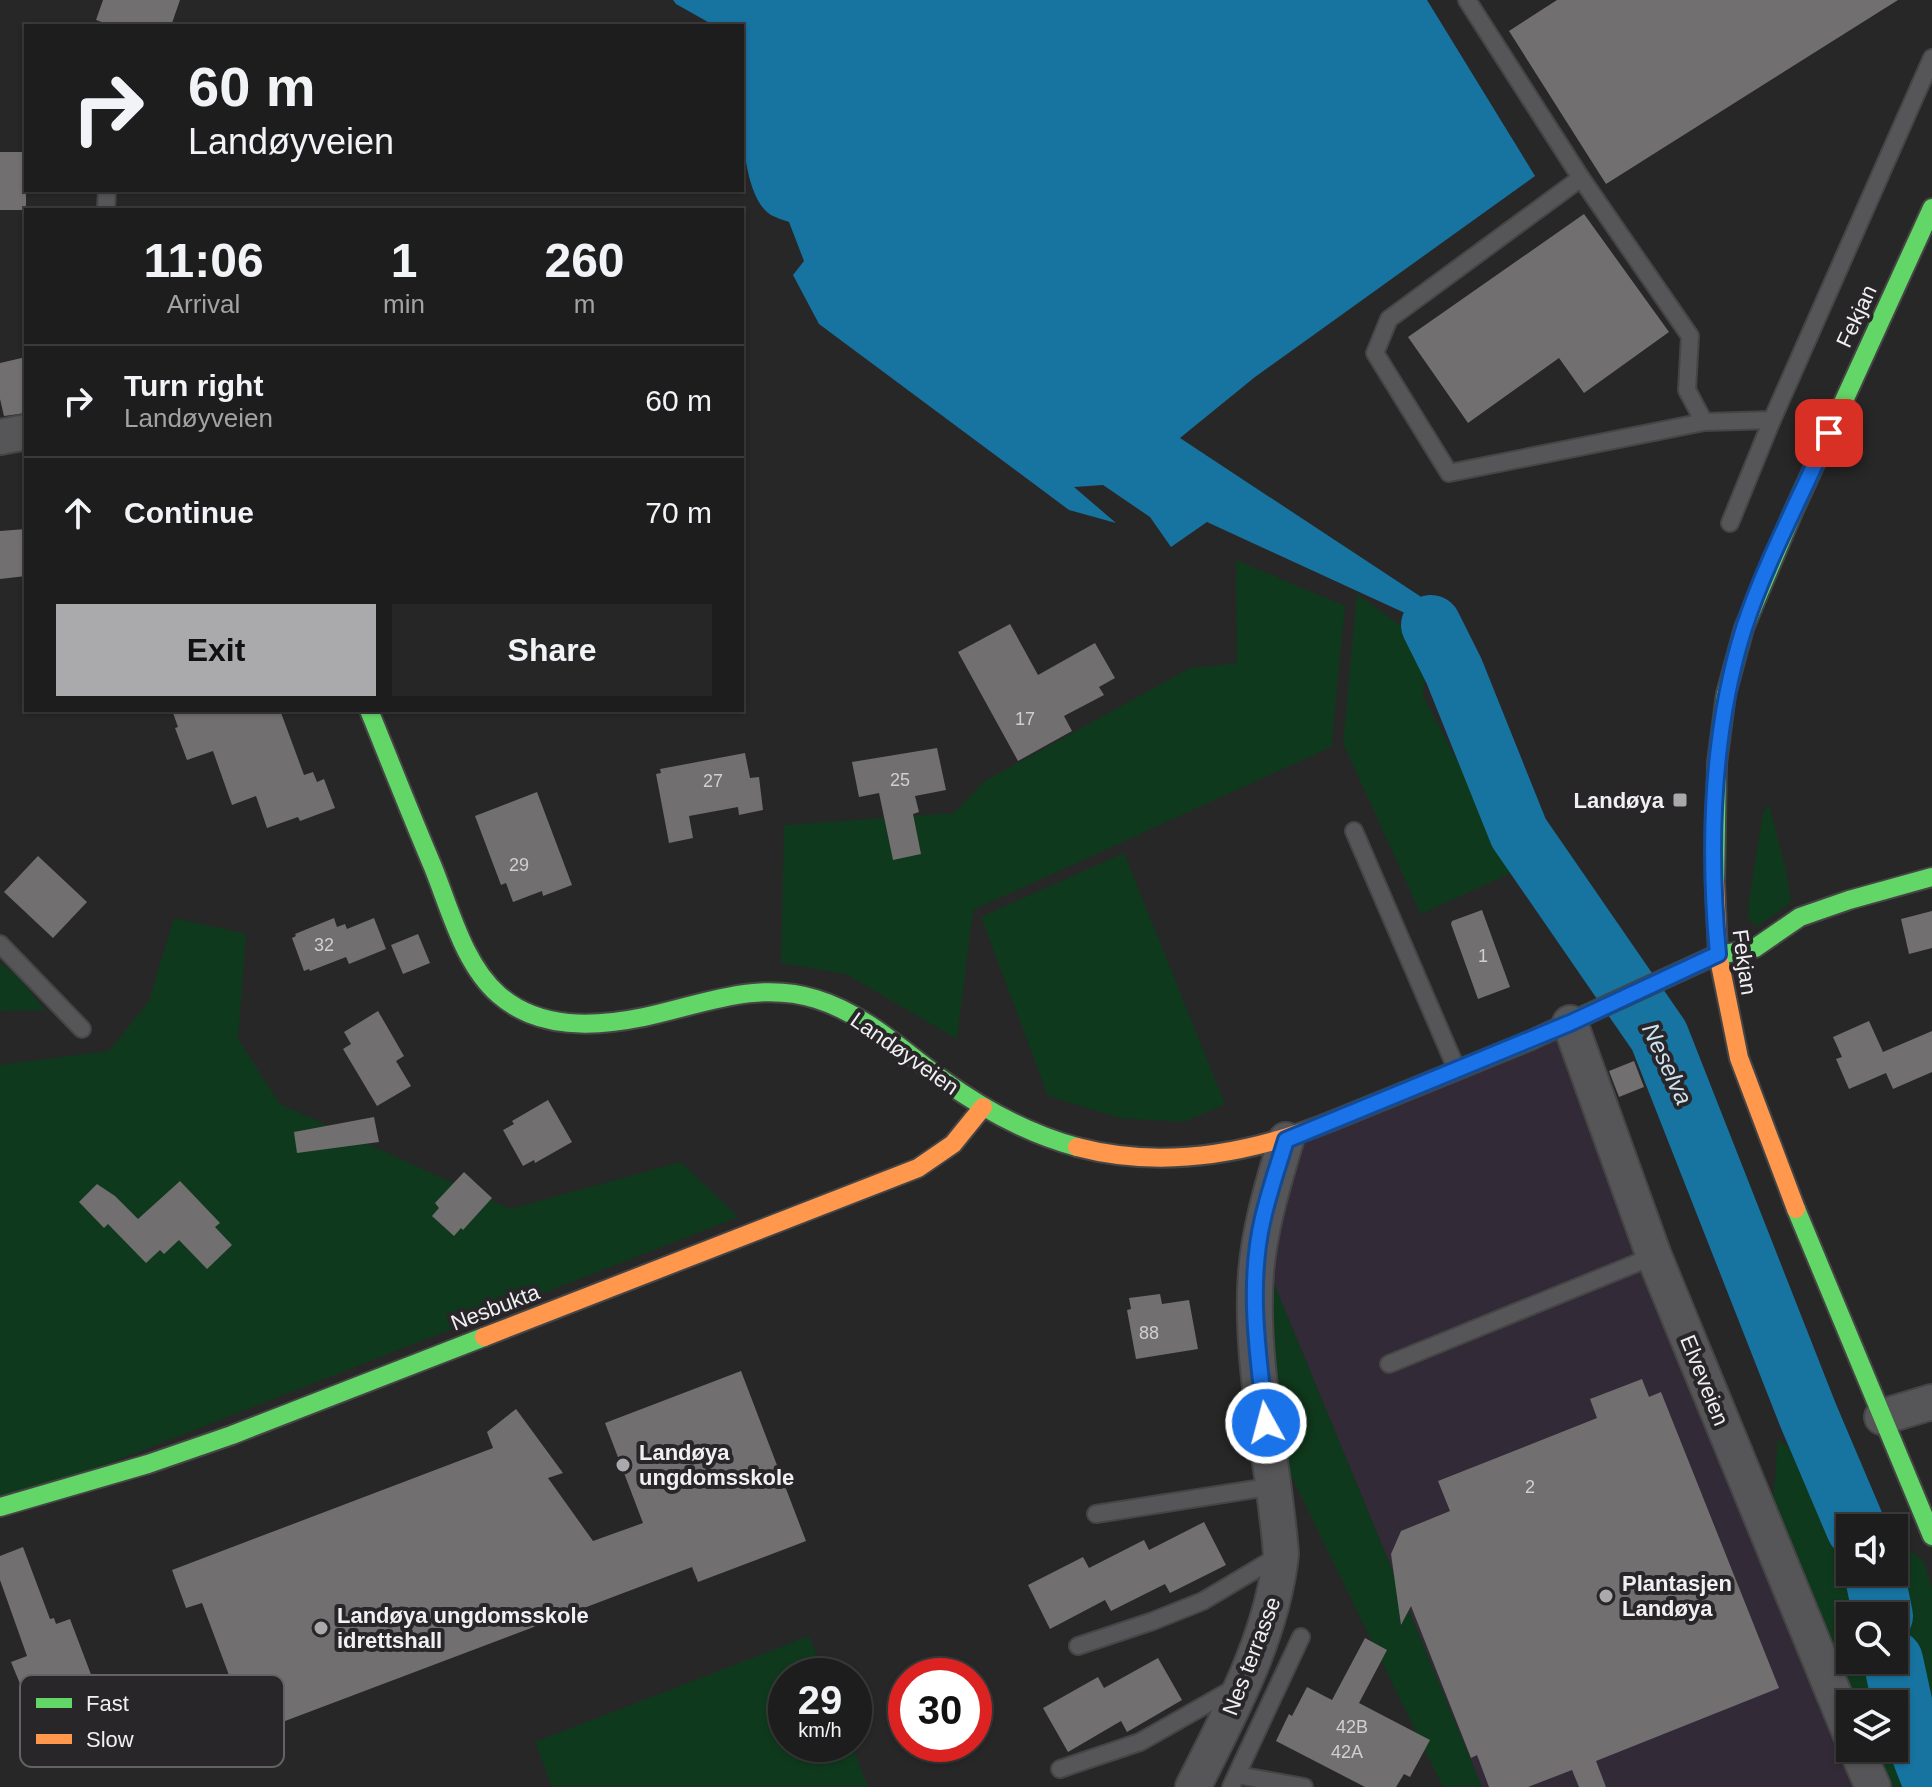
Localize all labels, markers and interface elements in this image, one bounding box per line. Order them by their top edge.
text: 60 m [188,55,316,118]
icon: right [56,56,160,160]
text: Landøyveien [188,121,394,162]
text: 11:06 [143,234,264,287]
text: 1 [391,234,417,287]
text: 260 [544,234,625,287]
street label: Fekjan [1831,281,1882,351]
text: Arrival [167,289,240,319]
text: min [383,289,425,319]
text: m [574,289,595,319]
text: Turn right [124,369,263,402]
icon: right [56,379,100,423]
text: 60 m [645,384,712,417]
pin [1795,399,1863,467]
text: Landøyveien [124,403,273,433]
icon: arrive [1807,411,1851,455]
icon: ahead [56,491,100,535]
text: Continue [124,496,254,529]
text: 70 m [645,496,712,529]
button: Exit [56,604,376,696]
button: Share [392,604,712,696]
house number: 17 [1015,709,1035,729]
house number: 25 [890,770,910,790]
house number: 27 [703,771,723,791]
place label: Landøya [1574,788,1665,813]
marker: Landøya [1671,791,1689,809]
house number: 29 [509,855,529,875]
street label: Fekjan [1728,928,1761,997]
house number: 32 [314,935,334,955]
house number: 1 [1478,946,1488,966]
street label: Landøyveien [846,1007,963,1100]
water label: Neselva [1637,1019,1698,1109]
street label: Nesbukta [447,1279,544,1336]
house number: 88 [1139,1323,1159,1343]
street label: Elveveien [1675,1331,1734,1429]
position arrow [1224,1381,1308,1465]
place label: Landøya ungdomsskole [639,1440,794,1490]
marker: Landøya ungdomsskole [614,1456,632,1474]
house number: 2 [1525,1477,1535,1497]
map controls [1836,1514,1908,1762]
button: sound [1836,1514,1908,1586]
place label: Plantasjen Landøya [1622,1571,1732,1621]
marker: Plantasjen Landøya [1597,1587,1615,1605]
street label: Nes terrasse [1217,1593,1285,1719]
button: search [1836,1602,1908,1674]
place label: Landøya ungdomsskole idrettshall [337,1603,589,1653]
marker: Landøya ungdomsskole idrettshall [312,1619,330,1637]
speed limit sign: 30 [888,1658,992,1762]
legend [20,1675,284,1767]
text: 29 [798,1678,842,1722]
button: layers [1836,1690,1908,1762]
text: Fast [86,1691,129,1716]
house number: 42B [1336,1717,1368,1737]
text: km/h [798,1719,842,1741]
text: Slow [86,1727,134,1752]
house number: 42A [1331,1742,1363,1762]

